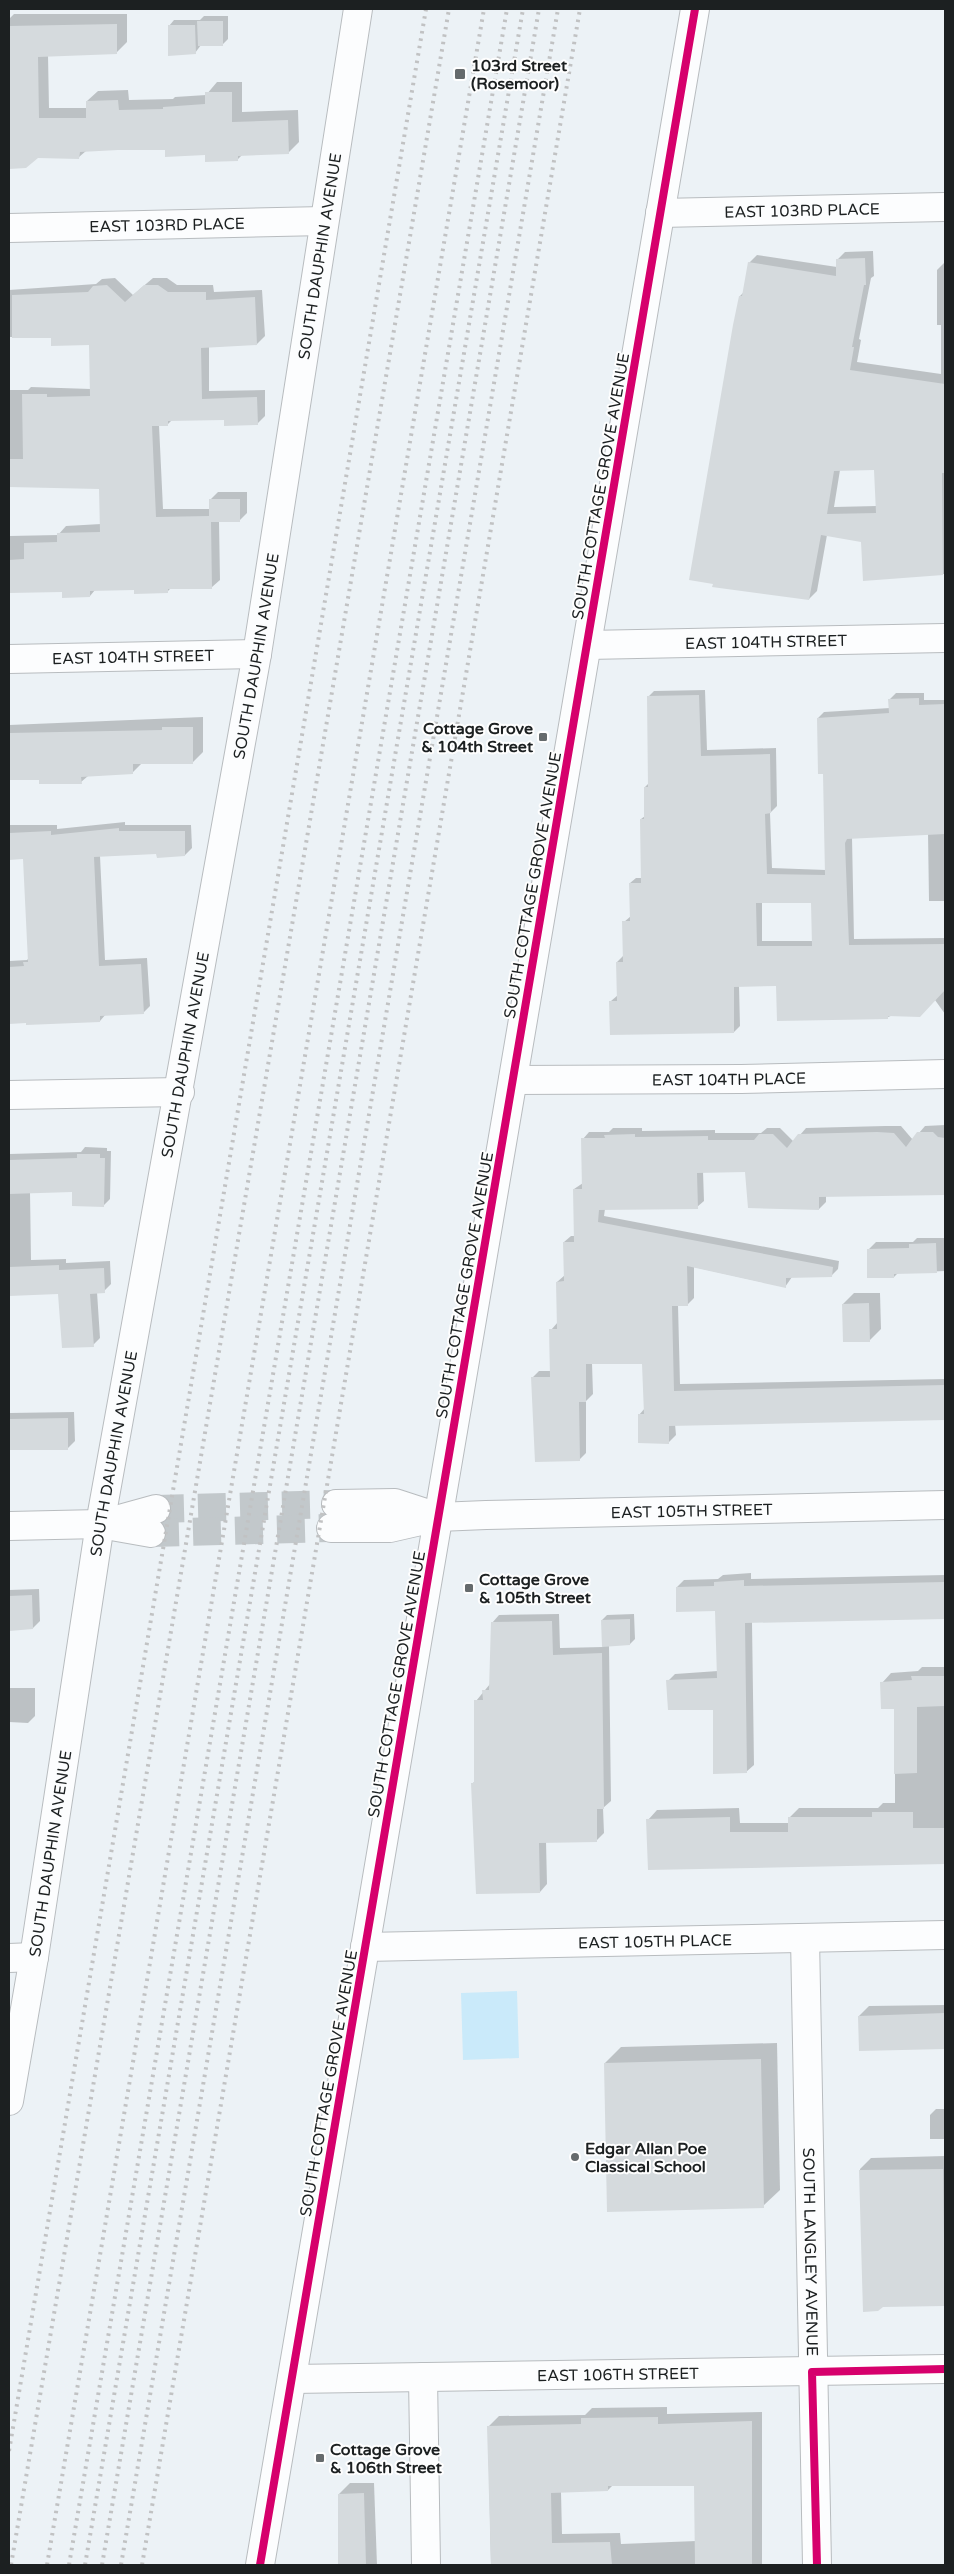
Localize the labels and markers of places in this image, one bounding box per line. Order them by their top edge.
place label: 103rd Street (Rosemoor) [471,56,568,94]
marker: 103rd Street (Rosemoor) [453,67,467,81]
place label: Cottage Grove & 104th Street [421,719,534,757]
marker: Cottage Grove & 104th Street [537,731,549,743]
place label: Cottage Grove & 105th Street [479,1570,592,1608]
marker: Cottage Grove & 105th Street [463,1582,475,1594]
place label: Edgar Allan Poe Classical School [585,2139,706,2177]
marker: Edgar Allan Poe Classical School [569,2151,581,2163]
place label: Cottage Grove & 106th Street [330,2440,443,2478]
marker: Cottage Grove & 106th Street [314,2452,326,2464]

